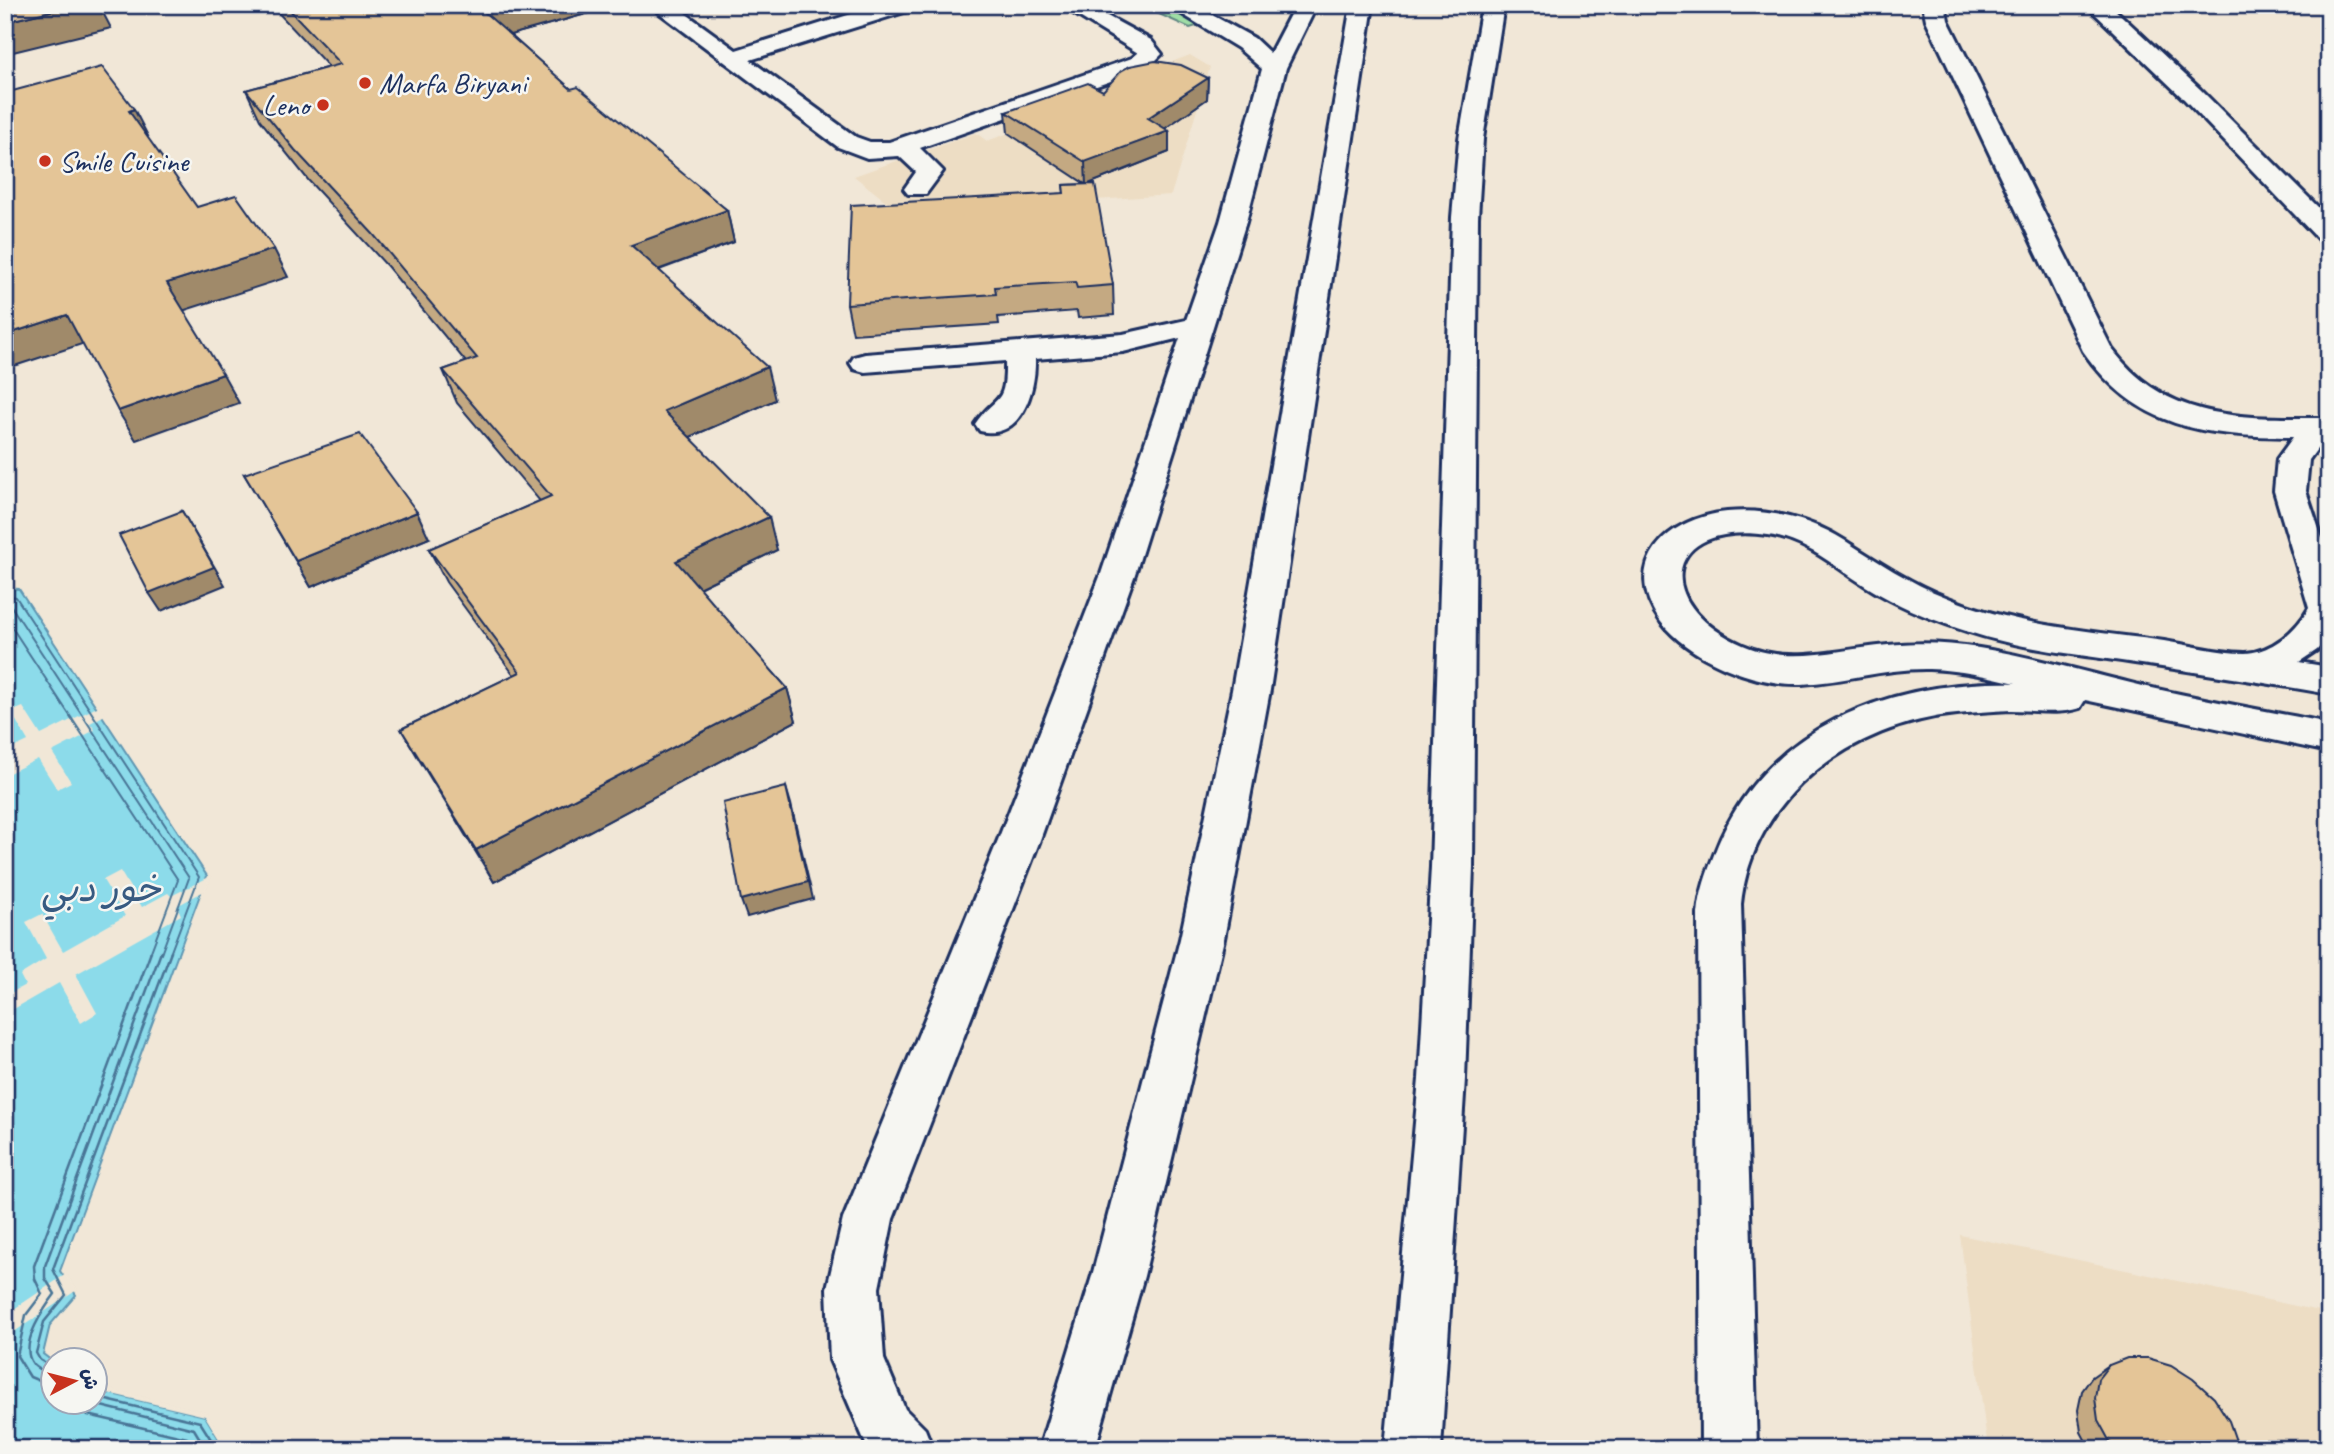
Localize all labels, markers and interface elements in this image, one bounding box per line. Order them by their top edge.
place label: Marfa Biryani [379,64,530,102]
marker: Marfa Biryani [357,75,373,91]
place label: Leno [262,86,312,124]
marker: Leno [315,97,331,113]
place label: Smile Cuisine [59,142,191,180]
marker: Smile Cuisine [37,153,53,169]
water label: خور دبي [41,865,161,921]
north arrow [38,1346,108,1416]
text: ش [77,1367,103,1391]

